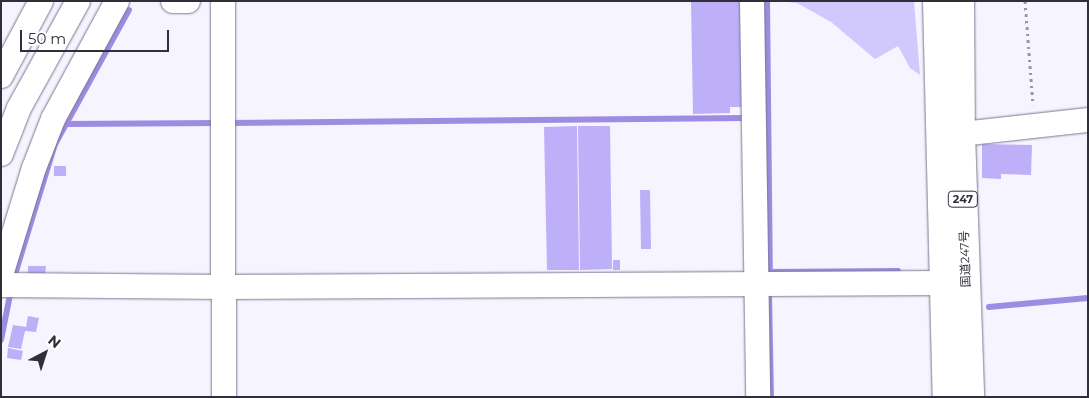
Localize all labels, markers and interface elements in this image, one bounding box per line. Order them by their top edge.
scale bar [22,20,171,52]
text: 50 m [28,29,66,48]
road number: 247 [947,190,979,208]
street label: 国道247号 [957,230,973,288]
north arrow [20,328,70,378]
text: N [45,331,65,352]

